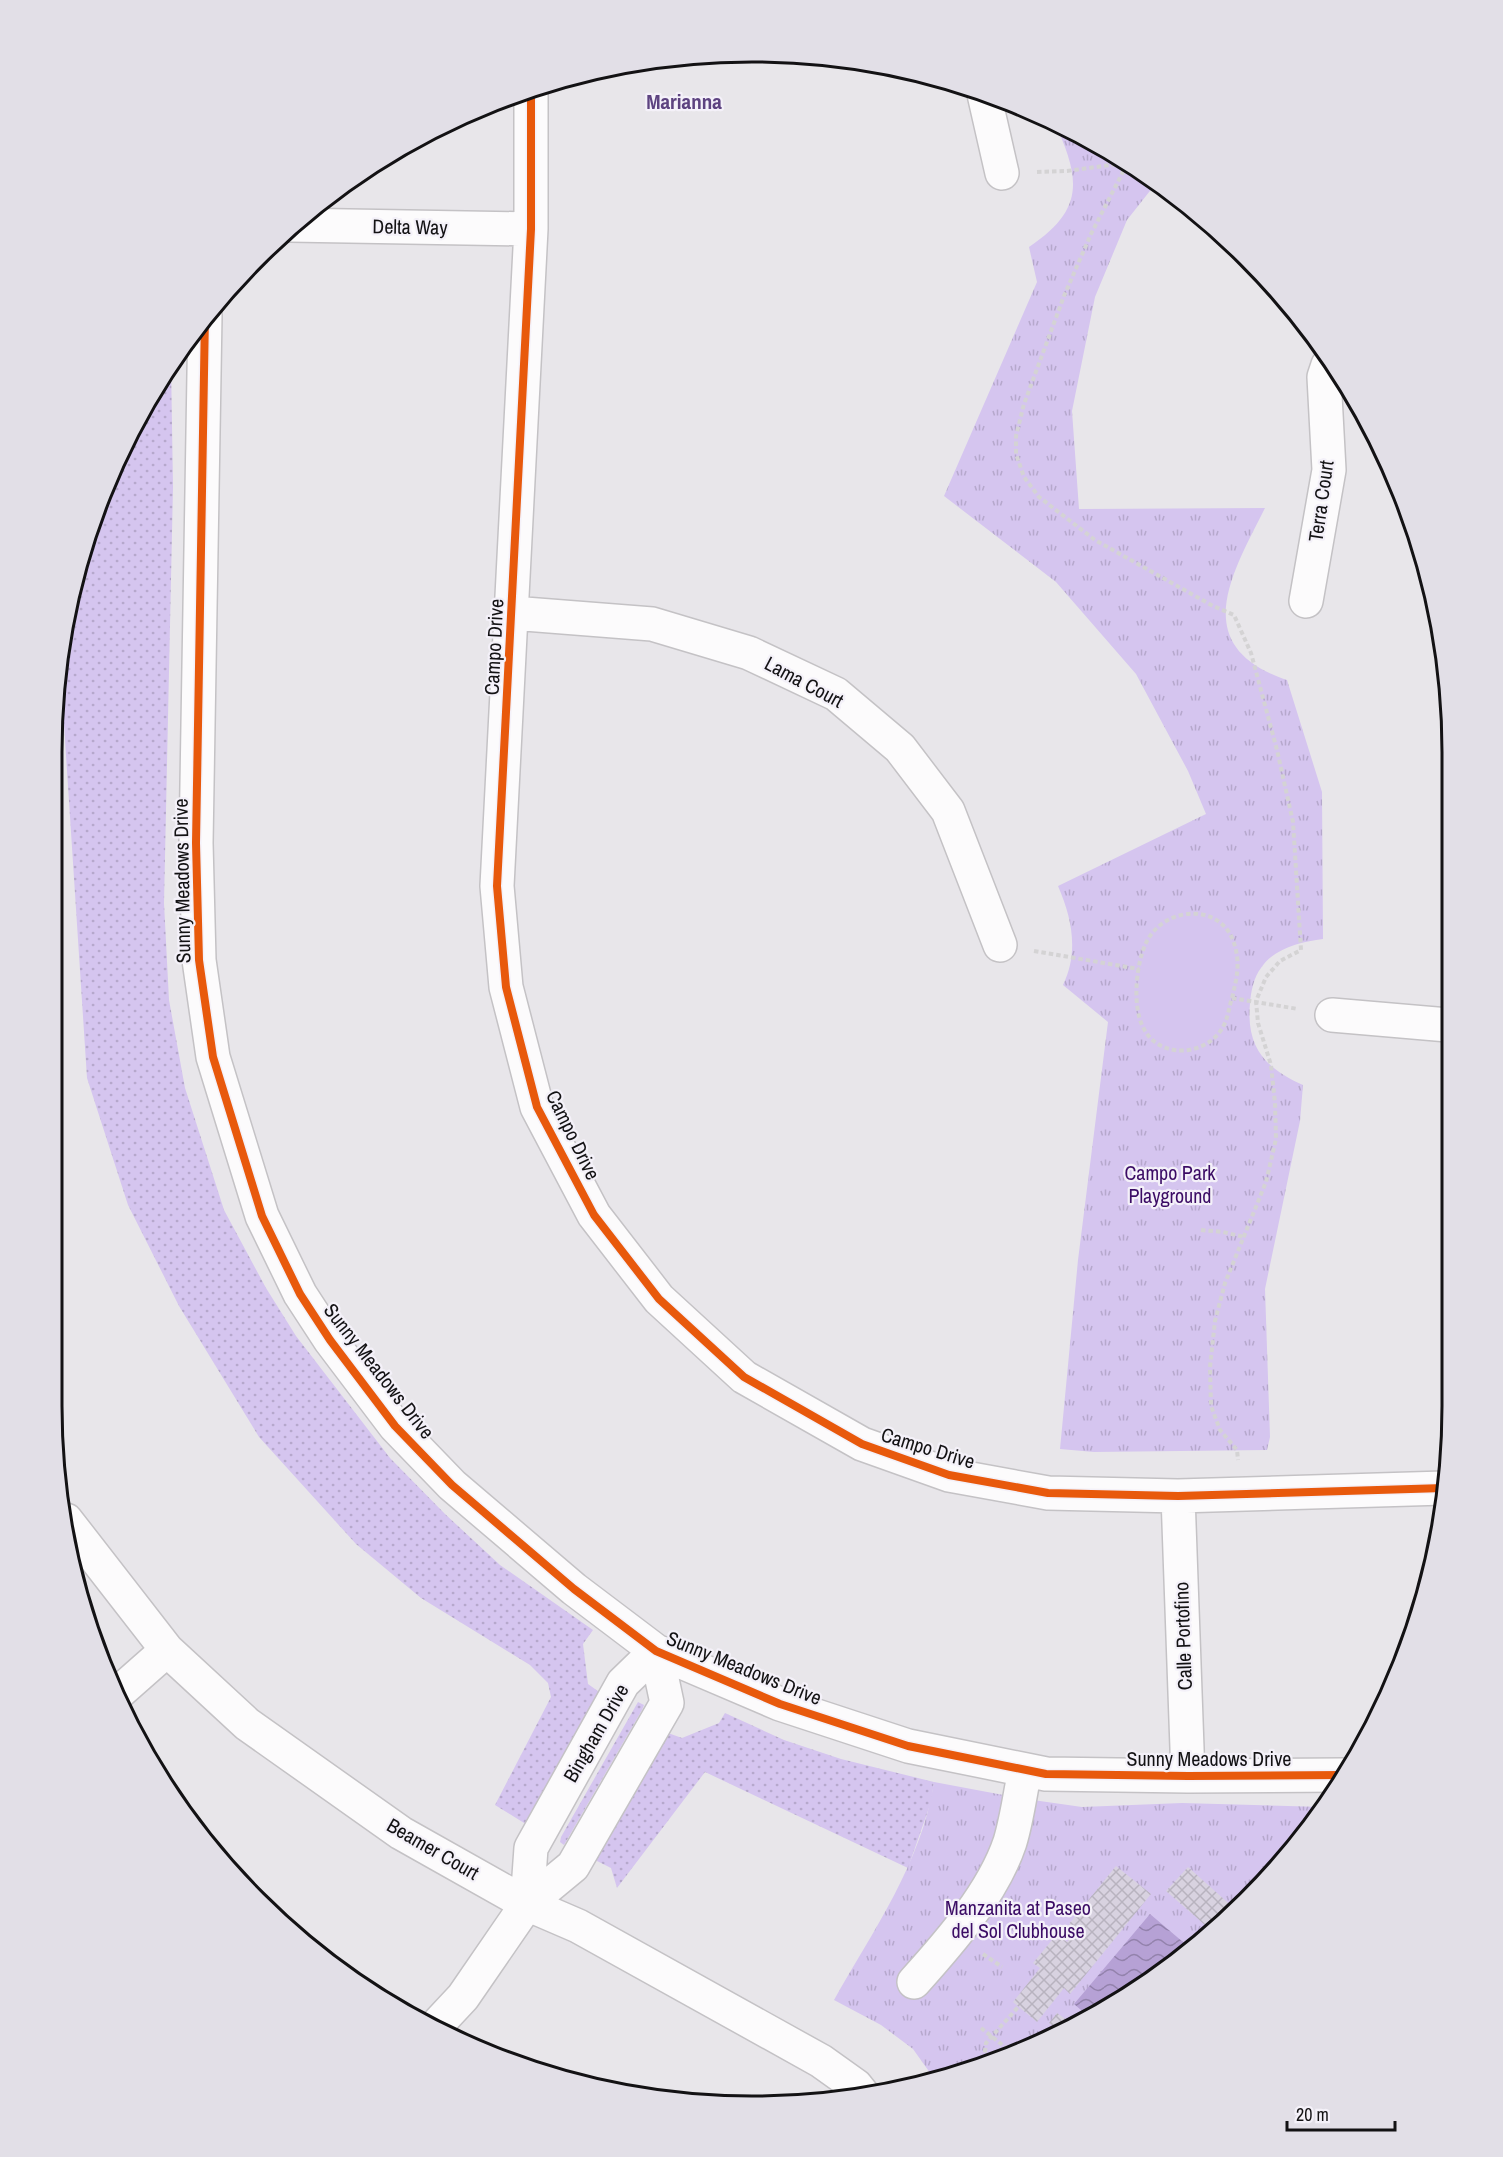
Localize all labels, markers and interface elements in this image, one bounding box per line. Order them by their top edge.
district label: Marianna [646,87,722,116]
street label: Delta Way [372,212,449,241]
street label: Terra Court [1301,458,1340,543]
street label: Campo Drive [477,598,510,696]
street label: Lama Court [760,650,849,714]
street label: Sunny Meadows Drive [167,798,196,964]
street label: Campo Drive [540,1085,607,1184]
park label: Campo Park Playground [1124,1159,1216,1209]
street label: Sunny Meadows Drive [318,1297,441,1444]
street label: Campo Drive [878,1420,978,1475]
street label: Calle Portofino [1167,1581,1198,1691]
street label: Sunny Meadows Drive [663,1624,826,1711]
street label: Bingham Drive [557,1679,635,1787]
street label: Sunny Meadows Drive [1127,1745,1291,1772]
street label: Beamer Court [382,1811,485,1886]
park label: Manzanita at Paseo del Sol Clubhouse [945,1894,1091,1944]
scale bar [1287,2094,1395,2132]
text: 20 m [1296,2102,1329,2127]

